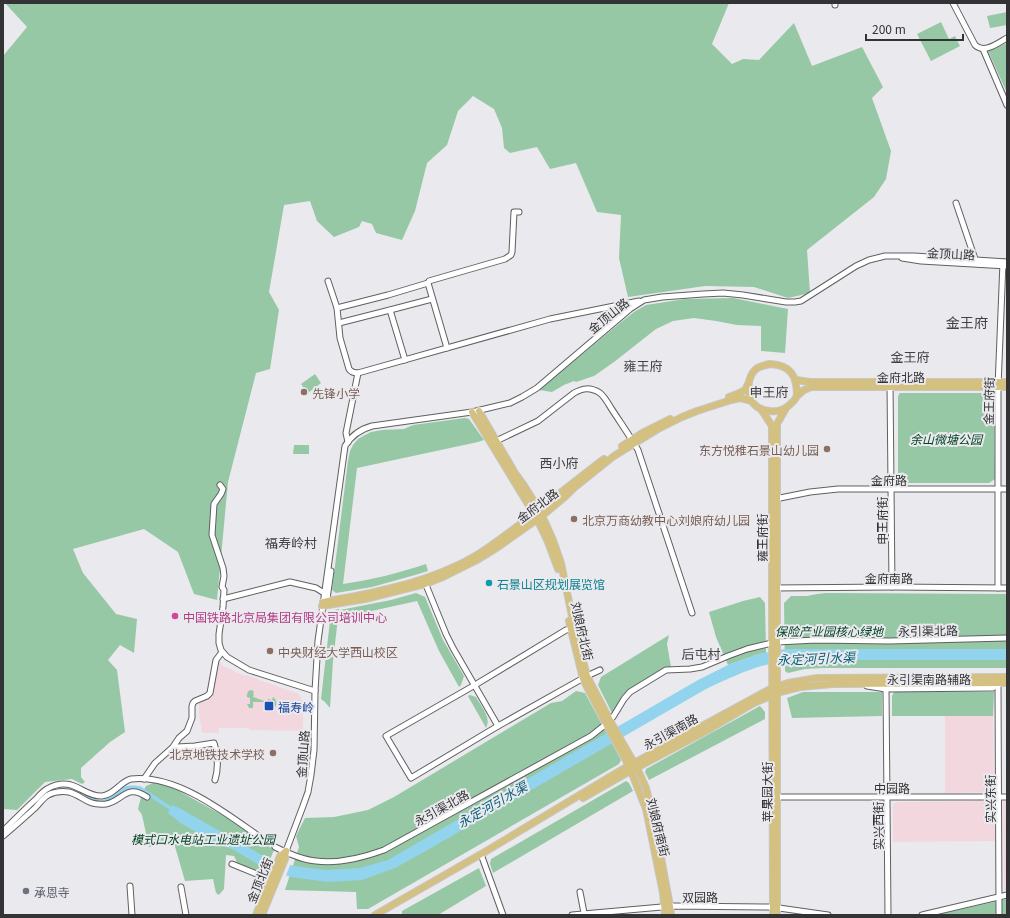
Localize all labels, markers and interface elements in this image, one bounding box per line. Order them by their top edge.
scale bar [866,16,963,42]
text: 200 m [872,20,906,37]
street label: 金顶山路 [927,243,975,263]
street label: 金顶山路 [584,293,632,337]
district label: 金王府 [946,312,988,332]
district label: 金王府 [890,347,930,366]
district label: 雍王府 [623,356,663,375]
street label: 金府北路 [877,368,925,385]
street label: 金王府街 [979,377,997,425]
district label: 申王府 [749,382,789,401]
place label: 先锋小学 [312,384,360,401]
marker: 先锋小学 [299,387,309,397]
park label: 余山微塘公园 [910,430,984,447]
place label: 东方悦稚石景山幼儿园 [699,441,819,458]
marker: 东方悦稚石景山幼儿园 [822,444,832,454]
district label: 西小府 [539,453,579,472]
street label: 金府路 [871,471,907,488]
street label: 金府北路 [513,484,561,526]
street label: 申王府街 [873,497,890,545]
place label: 北京万商幼教中心刘娘府幼儿园 [582,511,750,528]
marker: 北京万商幼教中心刘娘府幼儿园 [569,514,579,524]
street label: 雍王府街 [753,514,770,562]
district label: 福寿岭村 [265,533,317,552]
street label: 金府南路 [865,569,913,586]
place label: 石景山区规划展览馆 [497,575,605,592]
marker: 石景山区规划展览馆 [484,578,494,588]
street label: 刘娘府北街 [568,600,598,662]
place label: 中国铁路北京局集团有限公司培训中心 [183,608,387,625]
marker: 中国铁路北京局集团有限公司培训中心 [170,611,180,621]
street label: 永引渠北路 [898,621,958,639]
park label: 保险产业园核心绿地 [775,622,885,639]
place label: 中央财经大学西山校区 [278,643,398,660]
district label: 后屯村 [681,644,721,663]
marker: 中央财经大学西山校区 [265,646,275,656]
water label: 永定河引水渠 [777,647,857,669]
street label: 永引渠南路辅路 [887,670,971,687]
place label: 福寿岭 [278,698,314,715]
marker: 福寿岭 [263,700,275,712]
street label: 永引渠南路 [640,709,700,753]
street label: 金顶山路 [292,729,312,779]
place label: 北京地铁技术学校 [169,745,265,762]
marker: 北京地铁技术学校 [268,748,278,758]
street label: 苹果园大街 [758,762,775,822]
water label: 永定河引水渠 [453,775,532,832]
street label: 实兴东街 [981,775,998,823]
street label: 中园路 [874,779,910,796]
street label: 永引渠北路 [411,785,471,829]
street label: 刘娘府南街 [643,796,675,858]
street label: 实兴西街 [869,802,886,850]
park label: 模式口水电站工业遗址公园 [131,830,277,847]
street label: 金顶北街 [242,855,276,905]
place label: 承恩寺 [34,883,70,900]
marker: 承恩寺 [21,886,31,896]
street label: 双园路 [682,888,718,905]

